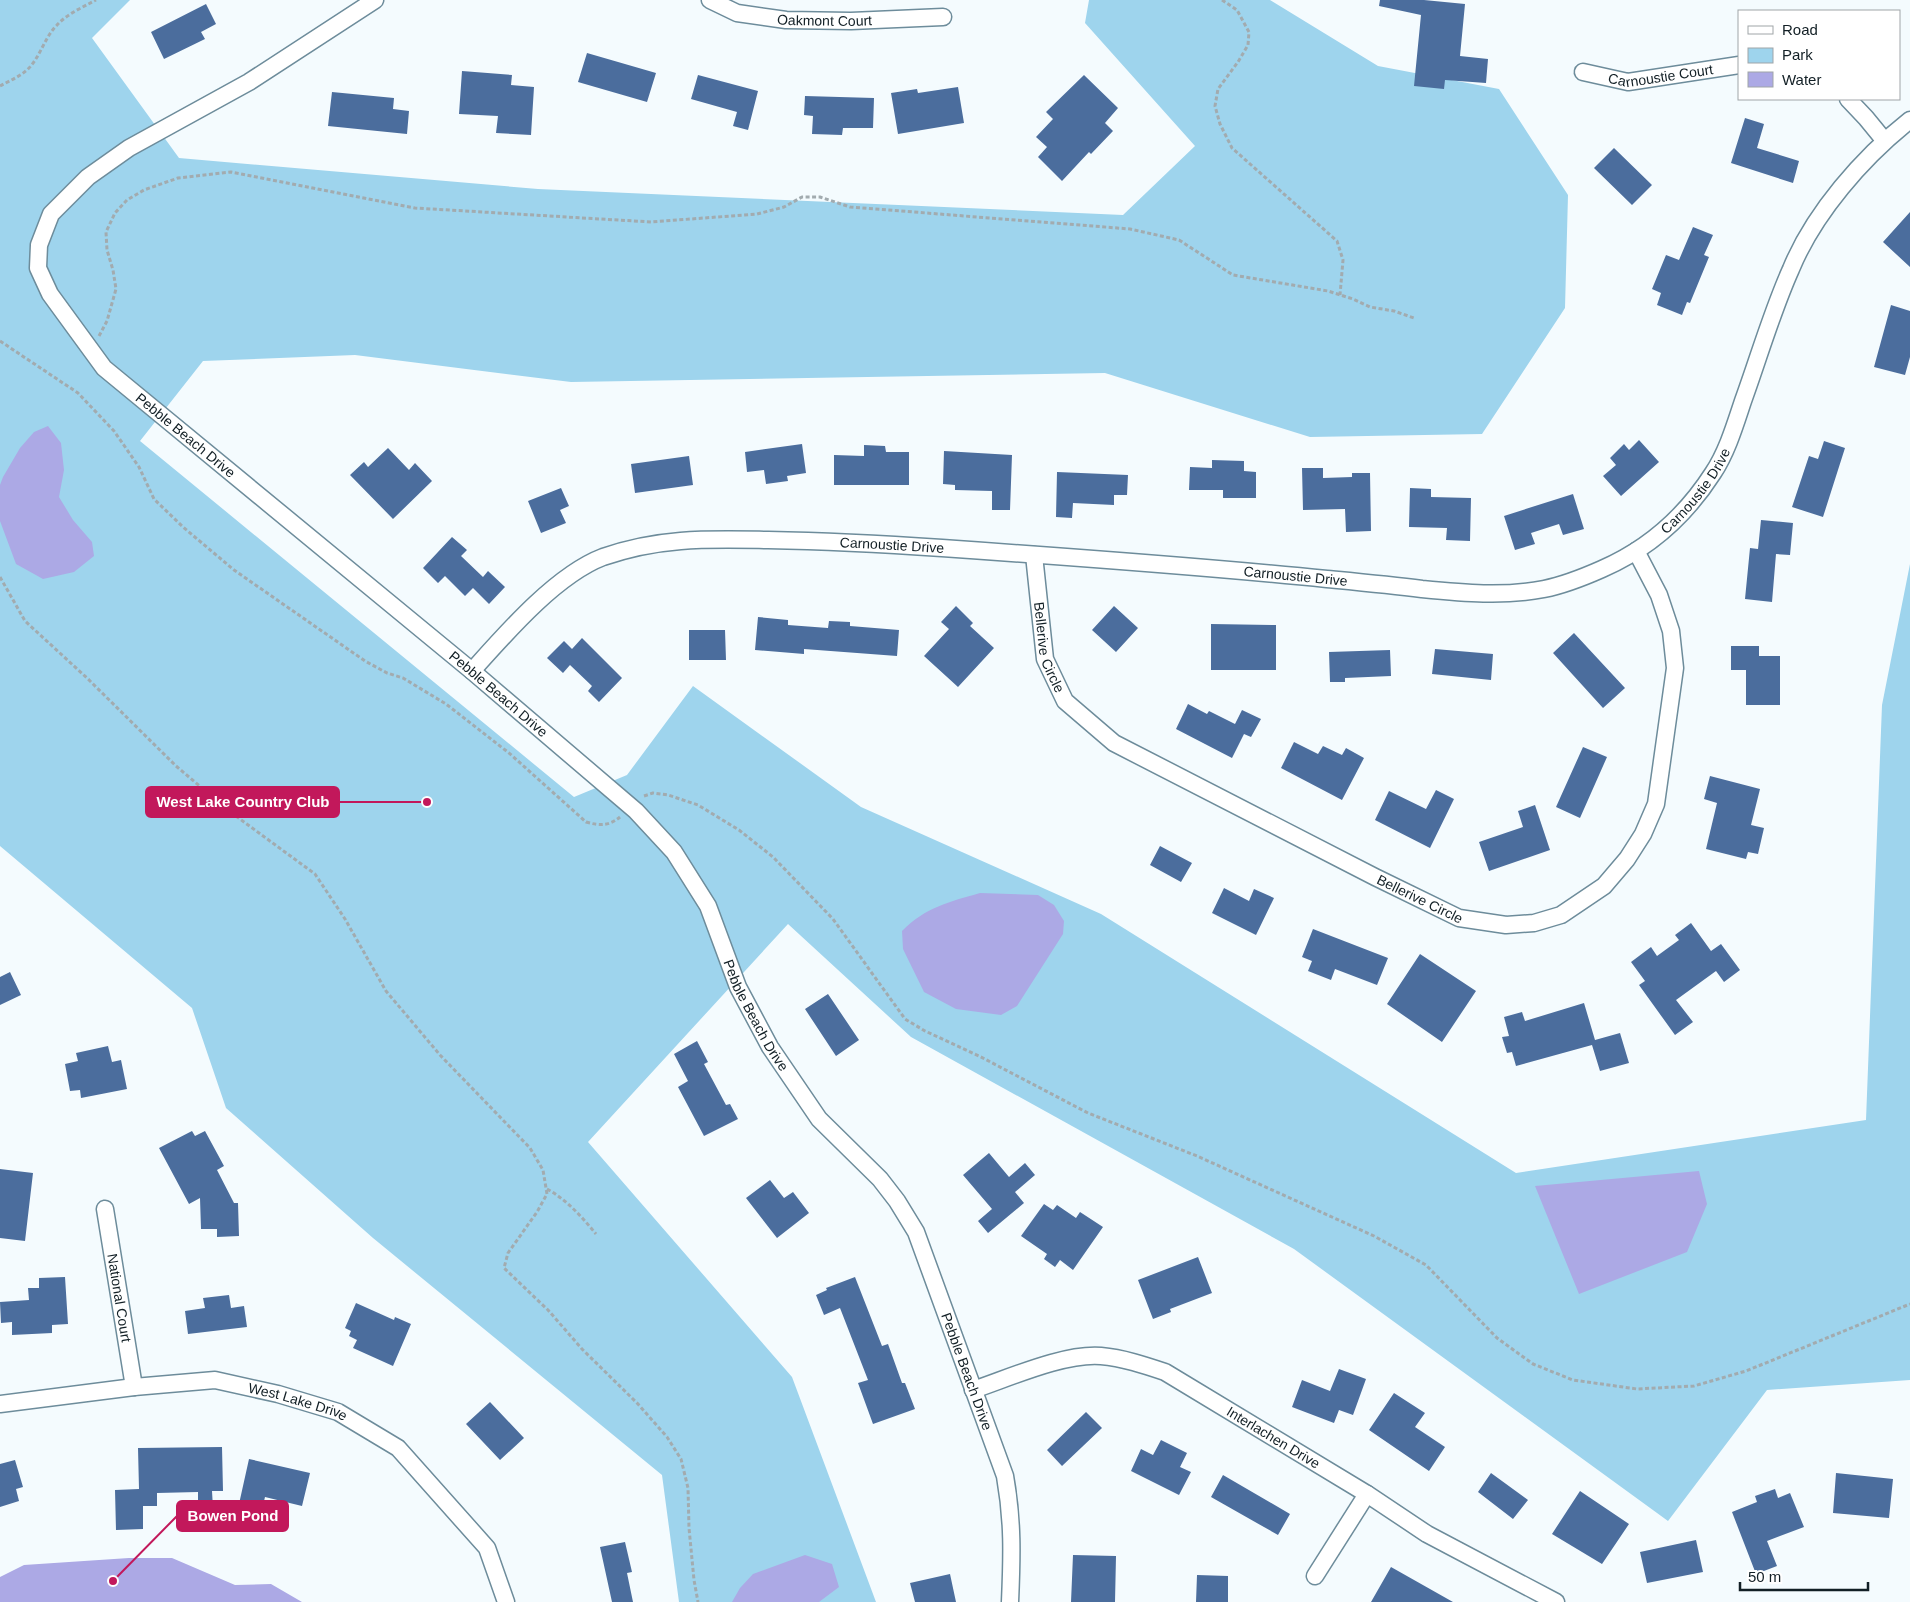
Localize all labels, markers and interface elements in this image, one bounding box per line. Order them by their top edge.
legend [1738,10,1900,100]
street label: Oakmont Court [776,11,872,29]
text: Road [1782,21,1818,38]
text: Park [1782,46,1813,63]
street label: Carnoustie Court [1607,61,1714,90]
text: Water [1782,71,1821,88]
street label: Pebble Beach Drive [133,390,239,481]
street label: Carnoustie Drive [1657,445,1733,537]
street label: Carnoustie Drive [839,534,945,556]
street label: Carnoustie Drive [1243,563,1349,589]
street label: Bellerive Circle [1031,601,1068,695]
street label: Pebble Beach Drive [446,648,551,740]
callout: West Lake Country Club [146,787,339,817]
text: West Lake Country Club [156,793,330,810]
street label: Bellerive Circle [1374,871,1466,927]
street label: Pebble Beach Drive [721,957,792,1074]
street label: National Court [104,1252,135,1343]
street label: Pebble Beach Drive [938,1311,996,1433]
street label: West Lake Drive [247,1380,351,1424]
street label: Interlachen Drive [1224,1403,1323,1472]
callout: Bowen Pond [177,1501,288,1531]
text: Bowen Pond [188,1507,278,1524]
scale bar [1740,1560,1868,1592]
text: 50 m [1748,1568,1781,1585]

